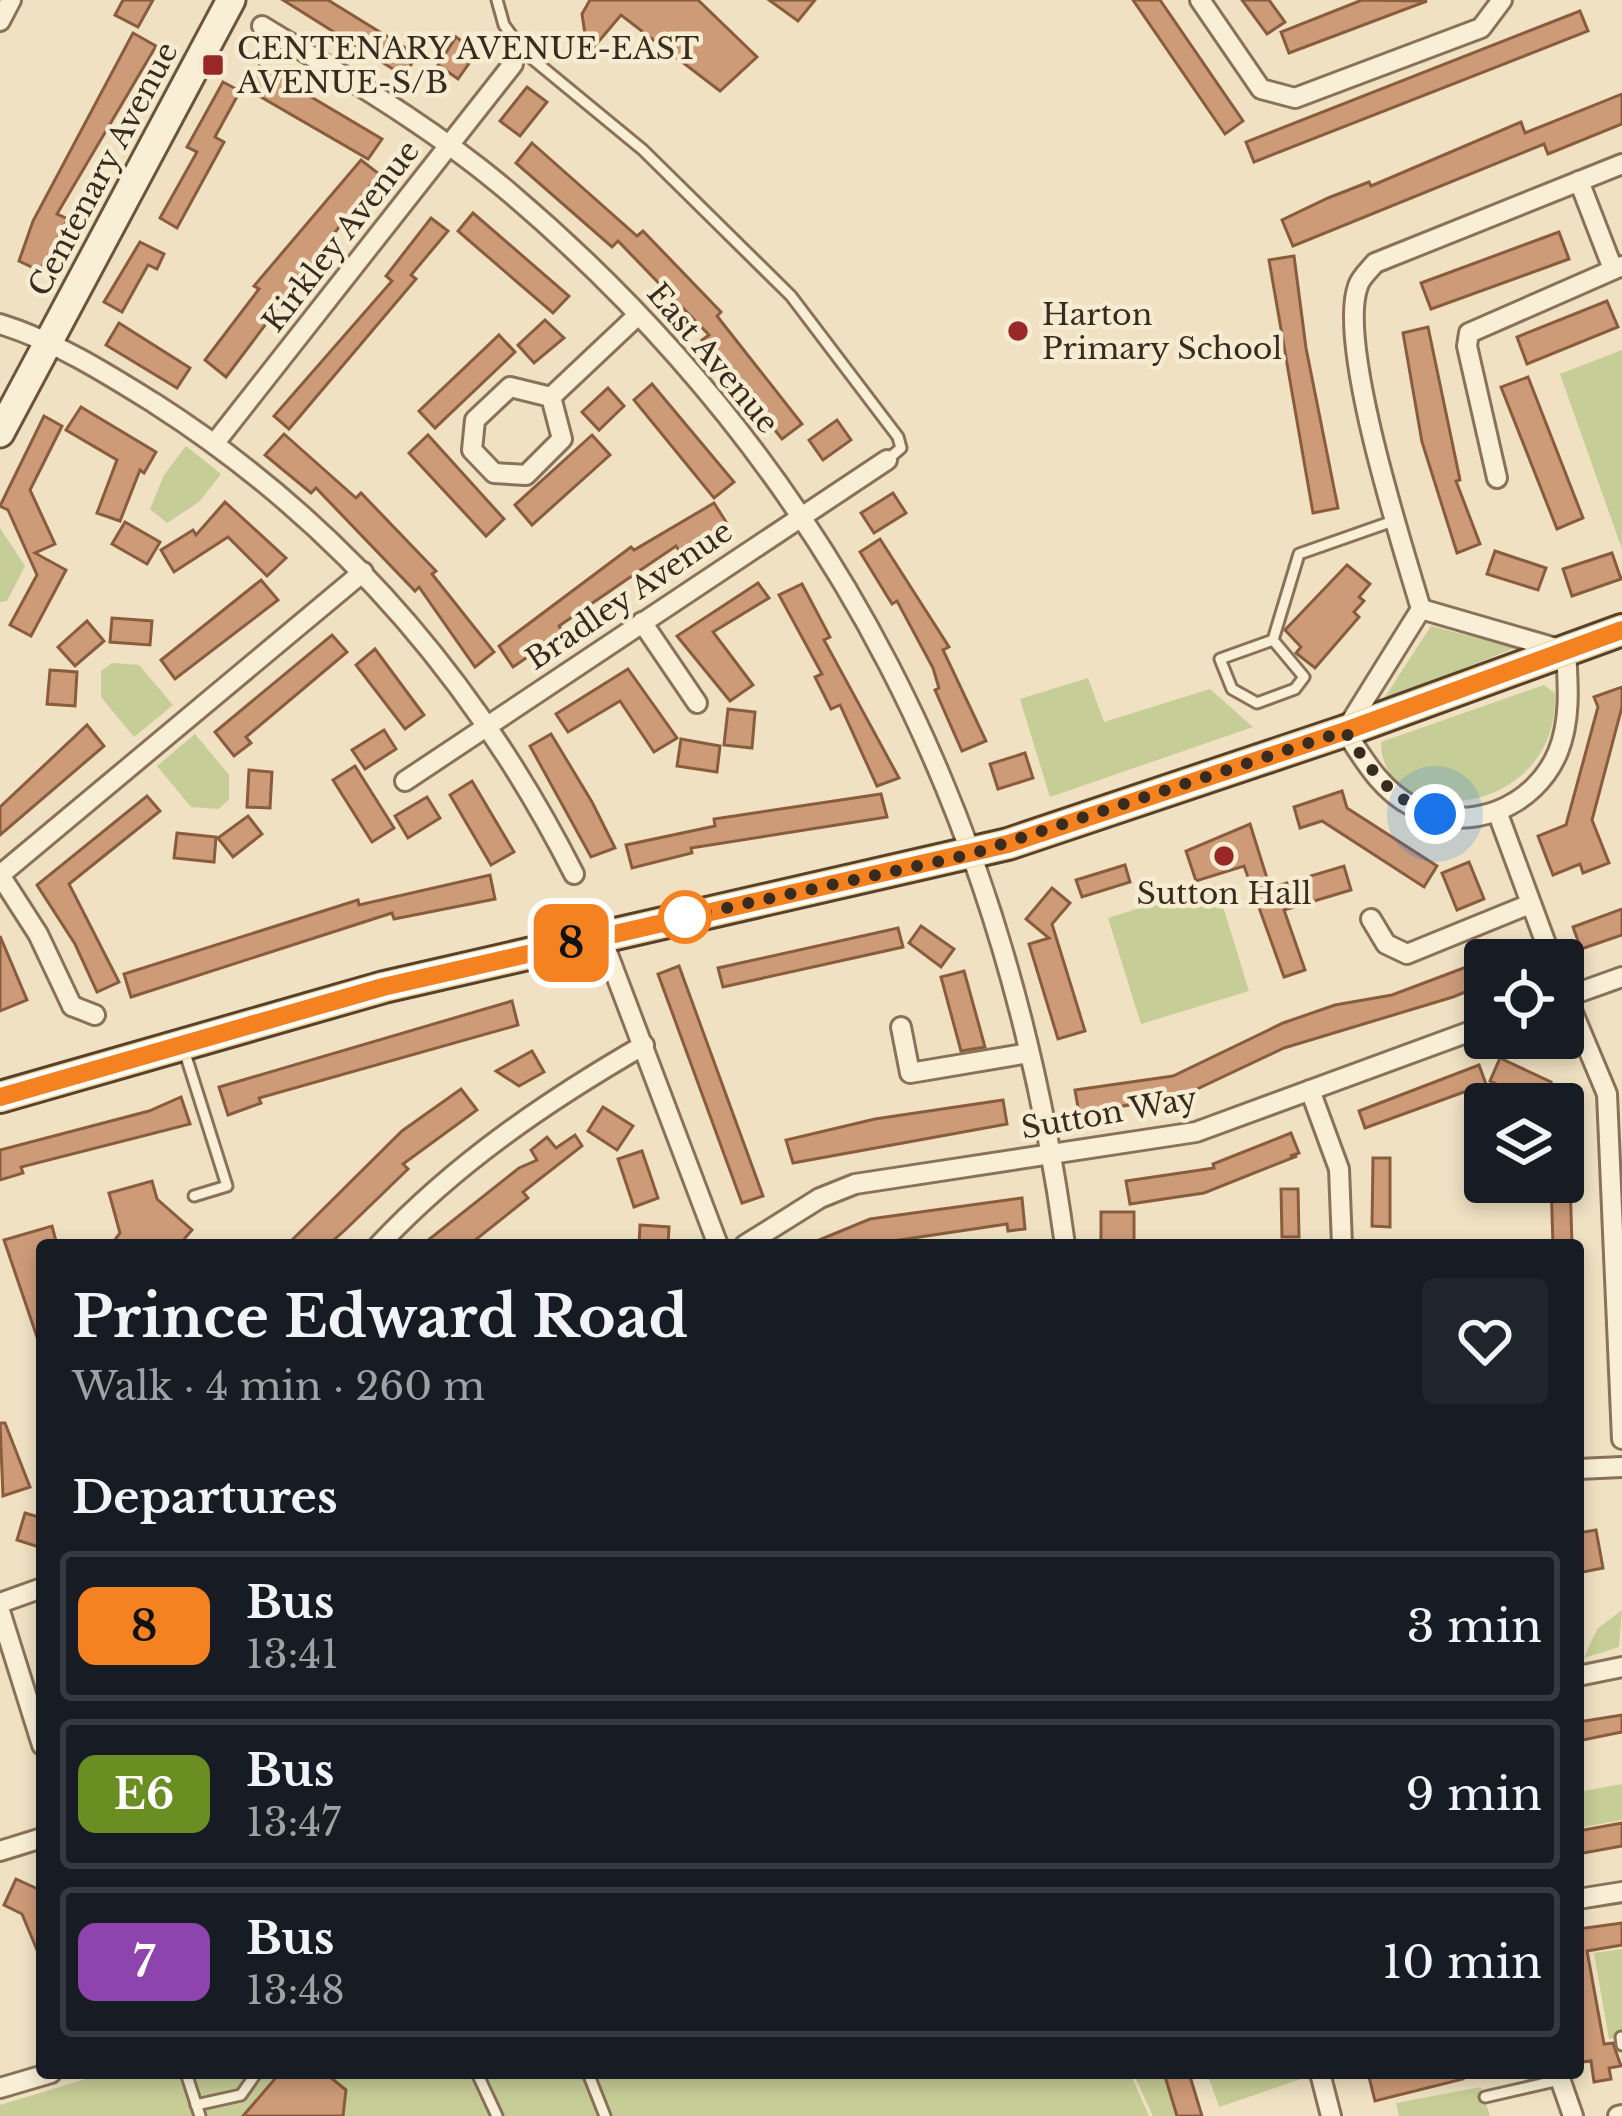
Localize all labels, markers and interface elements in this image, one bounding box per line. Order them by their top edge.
place label: CENTENARY AVENUE-EAST AVENUE-S/B [236,30,699,101]
street label: Centenary Avenue [20,36,186,302]
marker: CENTENARY AVENUE-EAST AVENUE-S/B [200,52,226,78]
street label: Kirkley Avenue [255,133,427,339]
street label: East Avenue [639,275,787,441]
place label: Harton Primary School [1042,296,1282,367]
marker: Harton Primary School [1005,318,1031,344]
street label: Bradley Avenue [519,512,739,678]
your location [1405,784,1465,844]
marker: Sutton Hall [1211,843,1237,869]
place label: Sutton Hall [1137,875,1311,912]
unlabelled marker [660,892,710,942]
line badge: 8 [532,904,610,982]
text: 8 [558,917,584,969]
map controls [1464,939,1584,1203]
button: locate [1464,939,1584,1059]
street label: Sutton Way [1018,1079,1200,1147]
button: layers [1464,1083,1584,1203]
button: heart [1422,1278,1548,1404]
text: Prince Edward Road [72,1282,688,1352]
text: Walk · 4 min · 260 m [72,1362,485,1411]
text: Departures [72,1469,338,1525]
text: Bus [246,1574,334,1630]
text: 3 min [1407,1598,1542,1654]
text: 8 [131,1600,157,1652]
text: 13:41 [246,1630,339,1679]
text: Bus [246,1742,334,1798]
text: 9 min [1406,1766,1542,1822]
text: E6 [114,1768,174,1820]
text: 13:47 [246,1798,341,1847]
text: Bus [246,1910,334,1966]
text: 10 min [1382,1934,1542,1990]
text: 7 [133,1936,155,1988]
text: 13:48 [246,1966,345,2015]

